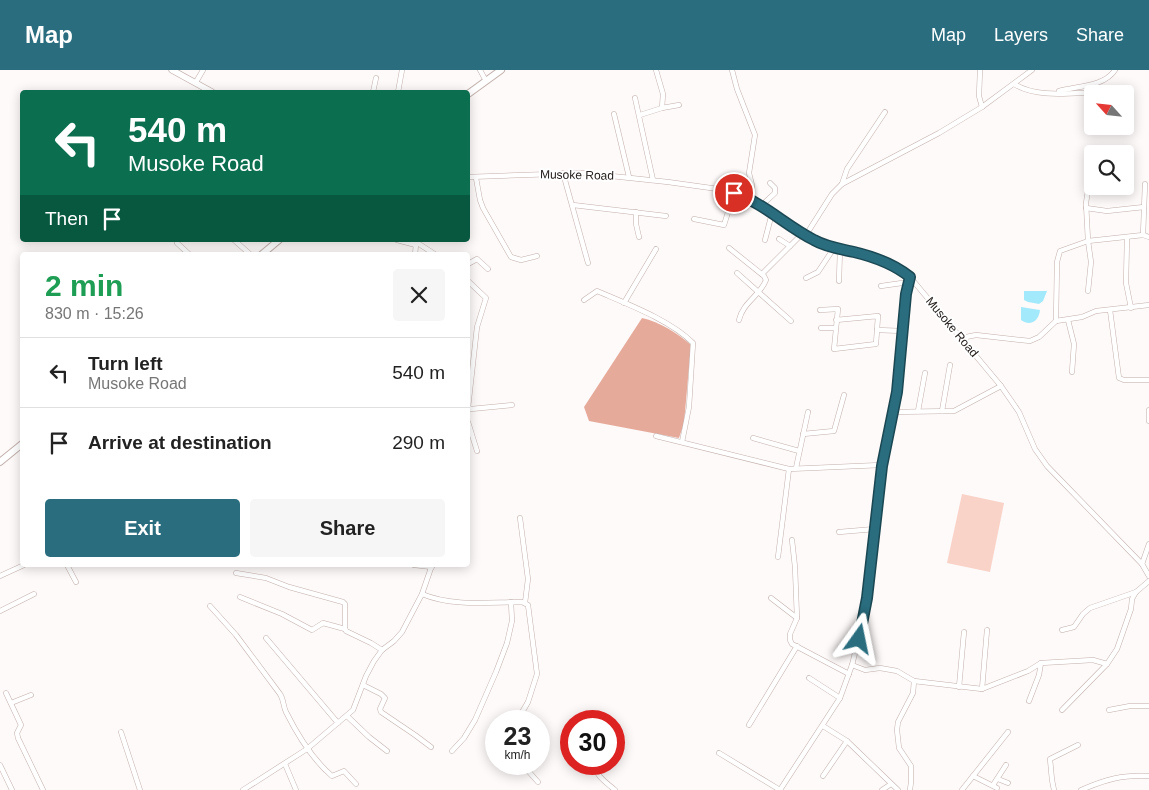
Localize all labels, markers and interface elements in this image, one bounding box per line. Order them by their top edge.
text: Map [25,21,73,48]
text: Map [931,25,966,45]
text: Layers [994,25,1048,45]
text: Share [1076,25,1124,45]
north arrow [1084,85,1134,135]
map controls [1084,85,1134,195]
icon: left [45,110,110,175]
text: 540 m [128,110,227,149]
button: search [1084,145,1134,195]
text: Musoke Road [128,151,264,176]
street label: Musoke Road [540,167,614,183]
pin [713,172,755,214]
icon: arrive [720,179,748,207]
icon: arrive [98,205,126,233]
text: Then [45,208,88,229]
text: 2 min [45,269,123,302]
button: close [393,269,445,321]
street label: Musoke Road [923,294,981,360]
text: 830 m · 15:26 [45,305,144,322]
text: Turn left [88,353,163,374]
icon: left [45,359,73,387]
text: 540 m [392,362,445,383]
text: Musoke Road [88,375,187,392]
icon: arrive [45,429,73,457]
text: Arrive at destination [88,432,272,453]
text: 290 m [392,432,445,453]
button: Exit [45,499,240,557]
button: Share [250,499,445,557]
position arrow [832,612,884,664]
speed limit sign: 30 [560,710,625,775]
text: 23 [504,722,531,750]
text: km/h [504,748,531,762]

